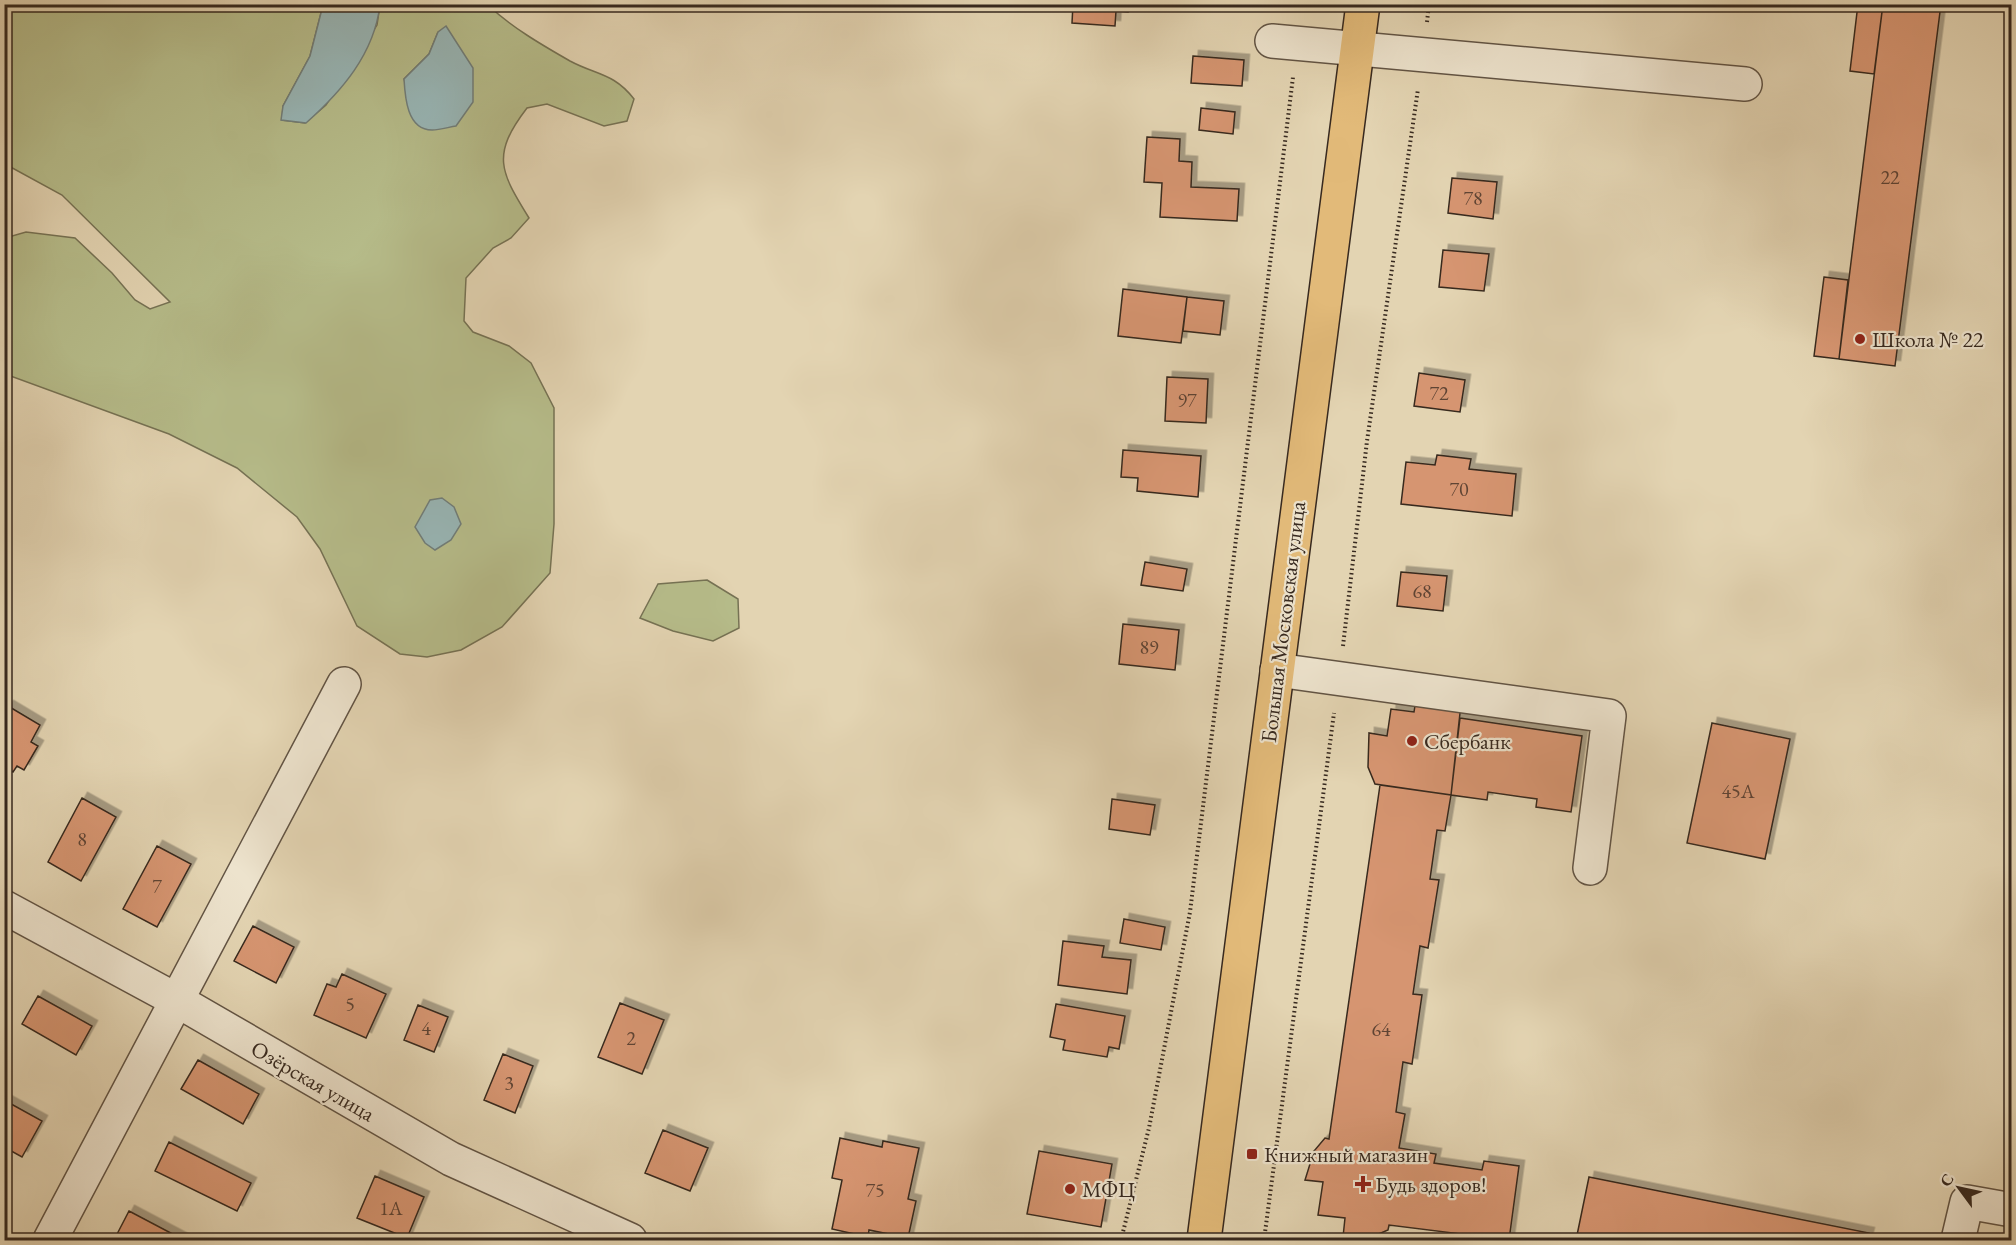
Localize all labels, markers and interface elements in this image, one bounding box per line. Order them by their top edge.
house number: 22 [1880,164,1900,190]
house number: 78 [1463,185,1483,211]
place label: Школа № 22 [1872,325,1984,354]
marker: Школа № 22 [1853,332,1867,346]
house number: 72 [1429,380,1449,406]
house number: 97 [1177,387,1197,413]
house number: 70 [1449,476,1469,502]
street label: Большая Московская улица [1254,499,1312,744]
house number: 68 [1412,578,1432,604]
house number: 89 [1139,634,1159,660]
place label: Сбербанк [1424,727,1511,756]
marker: Сбербанк [1405,734,1419,748]
house number: 45А [1721,778,1755,804]
house number: 8 [77,826,87,852]
house number: 7 [152,873,162,899]
house number: 5 [345,991,355,1017]
house number: 4 [421,1015,431,1041]
house number: 64 [1371,1016,1391,1042]
house number: 2 [626,1025,636,1051]
street label: Озёрская улица [246,1034,380,1128]
house number: 3 [504,1070,514,1096]
place label: Книжный магазин [1264,1140,1428,1169]
marker: Книжный магазин [1245,1147,1259,1161]
north arrow [1929,1158,1989,1218]
place label: Будь здоров! [1375,1170,1486,1199]
text: С [1935,1170,1959,1191]
place label: МФЦ [1082,1175,1135,1204]
house number: 75 [865,1177,885,1203]
marker: Будь здоров! [1356,1177,1370,1191]
marker: МФЦ [1063,1182,1077,1196]
house number: 1А [379,1195,403,1221]

